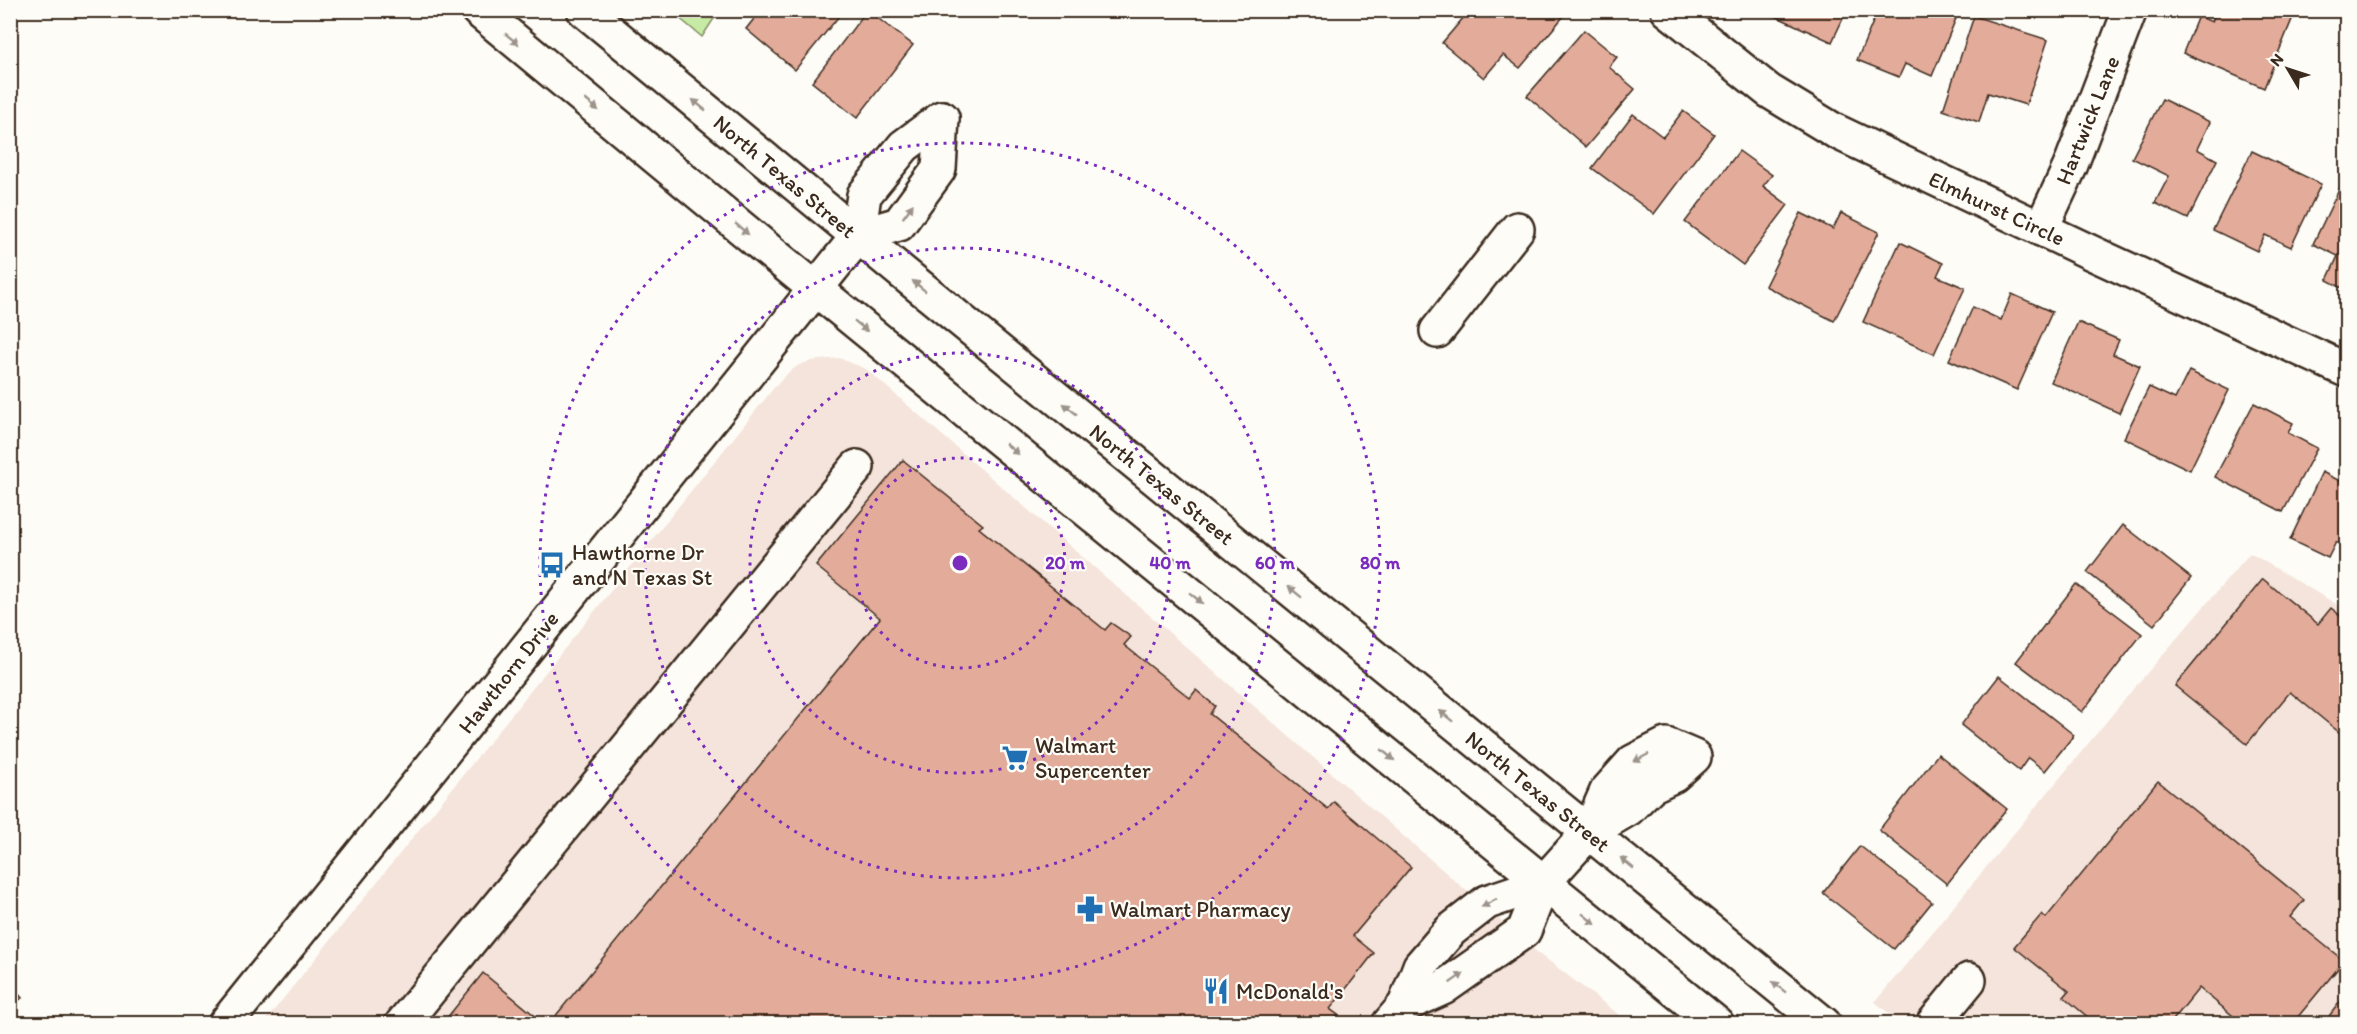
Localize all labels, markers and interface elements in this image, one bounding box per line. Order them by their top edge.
one-way arrow [504,32,519,45]
north arrow [2258,39,2318,99]
text: N [2266,50,2288,70]
street label: Hartwick Lane [2049,52,2126,188]
one-way arrow [584,98,600,111]
one-way arrow [692,99,707,112]
street label: North Texas Street [708,109,862,244]
street label: Elmhurst Circle [1924,165,2069,252]
one-way arrow [902,204,914,220]
one-way arrow [734,222,749,235]
one-way arrow [911,280,926,293]
one-way arrow [853,319,869,332]
one-way arrow [1062,402,1078,415]
street label: North Texas Street [1084,418,1239,551]
one-way arrow [1004,442,1020,455]
place label: Hawthorne Dr and N Texas St [572,539,712,591]
bus stop icon: Hawthorne Dr and N Texas St [537,550,567,580]
text: 20 m [1045,552,1086,574]
text: 40 m [1149,552,1191,574]
text: 60 m [1255,552,1296,574]
text: 80 m [1360,552,1401,574]
centre of rings [950,553,970,573]
one-way arrow [1287,586,1303,599]
one-way arrow [1188,592,1204,605]
street label: Hawthorn Drive [452,606,565,739]
one-way arrow [1439,710,1454,722]
street label: North Texas Street [1460,725,1615,858]
place label: Walmart Supercenter [1035,732,1151,784]
supermarket icon: Walmart Supercenter [1000,743,1030,773]
one-way arrow [1380,748,1396,761]
one-way arrow [1633,753,1650,763]
one-way arrow [1620,858,1635,870]
pharmacy icon: Walmart Pharmacy [1075,894,1105,924]
place label: Walmart Pharmacy [1110,896,1291,923]
one-way arrow [1480,898,1497,907]
one-way arrow [1581,913,1597,926]
one-way arrow [1449,973,1464,985]
restaurant icon: McDonald's [1201,976,1231,1006]
place label: McDonald's [1236,978,1344,1005]
one-way arrow [1771,981,1786,993]

